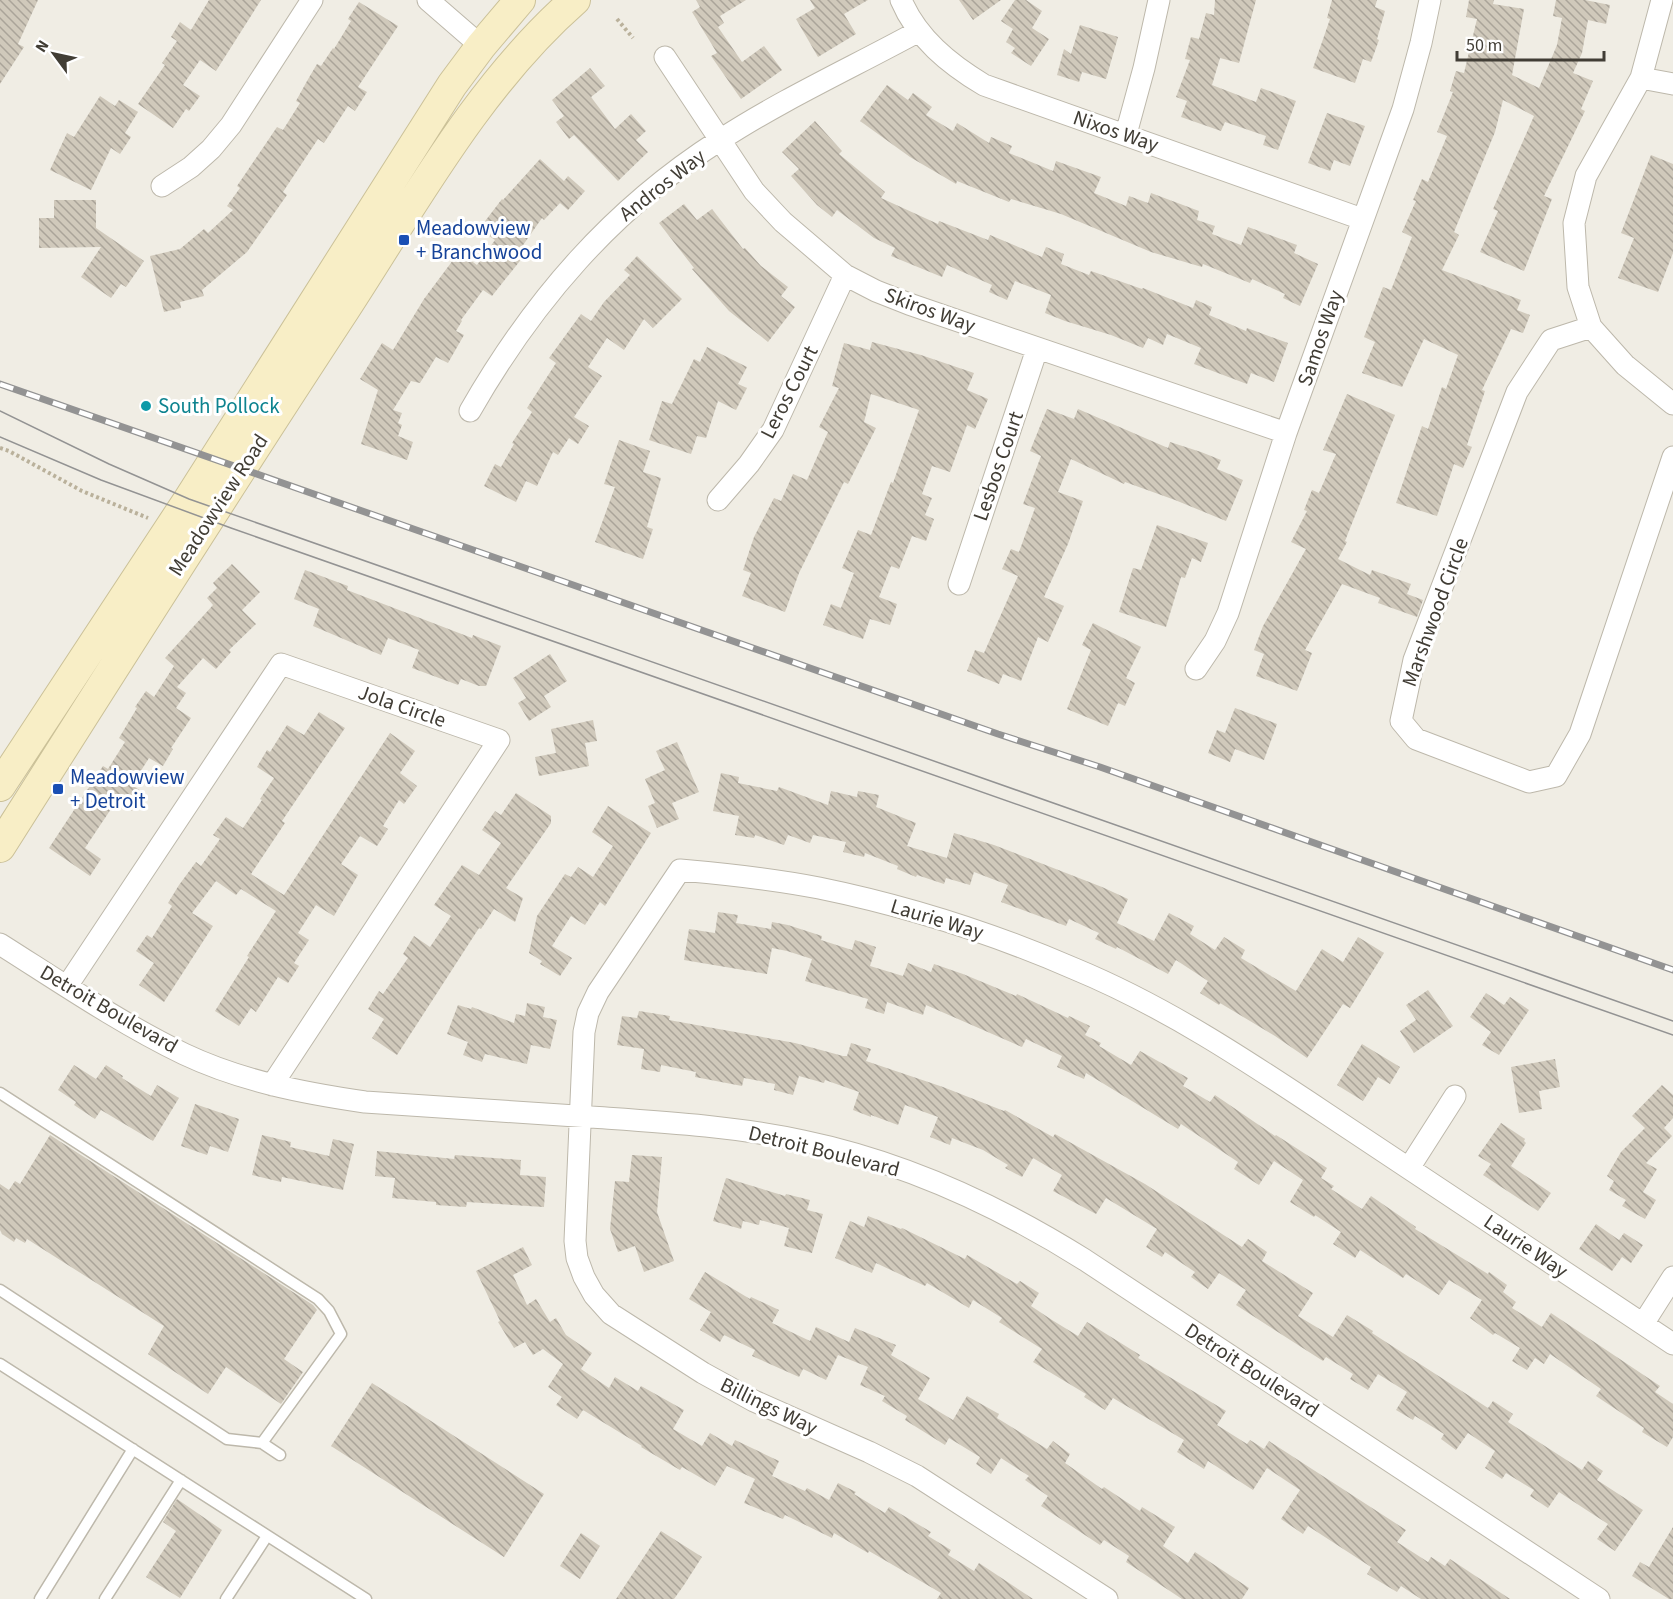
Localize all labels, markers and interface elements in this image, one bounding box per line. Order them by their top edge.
north arrow [24,24,84,84]
scale bar [1457,24,1604,62]
text: 50 m [1466,33,1502,58]
text: N [30,36,54,57]
street label: Nixos Way [1069,102,1163,160]
street label: Andros Way [612,142,712,228]
place label: Meadowview + Branchwood [416,213,542,267]
marker: Meadowview + Branchwood [397,233,411,247]
street label: Skiros Way [880,280,980,340]
street label: Samos Way [1290,286,1351,390]
street label: Leros Court [753,340,825,444]
place label: South Pollock [158,391,280,421]
marker: South Pollock [139,399,153,413]
street label: Lesbos Court [965,407,1031,525]
street label: Meadowview Road [161,428,275,582]
street label: Marshwood Circle [1394,533,1476,691]
street label: Jola Circle [354,677,450,735]
place label: Meadowview + Detroit [70,762,185,816]
marker: Meadowview + Detroit [51,782,65,796]
street label: Laurie Way [887,891,987,947]
street label: Detroit Boulevard [34,957,184,1061]
street label: Detroit Boulevard [745,1118,903,1184]
street label: Laurie Way [1478,1207,1574,1285]
street label: Detroit Boulevard [1179,1315,1325,1425]
street label: Billings Way [715,1370,823,1443]

